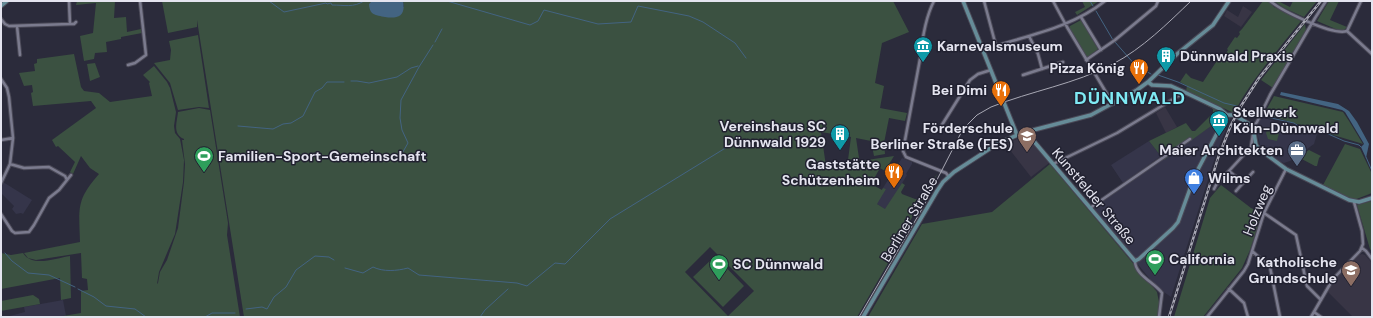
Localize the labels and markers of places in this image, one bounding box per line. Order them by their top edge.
museum icon: Karnevalsmuseum [912,35,934,63]
place label: Karnevalsmuseum [937,37,1063,55]
building icon: Dünnwald Praxis [1155,45,1177,73]
place label: Dünnwald Praxis [1180,47,1293,65]
restaurant icon: Pizza König [1128,57,1150,85]
place label: Pizza König [1049,59,1125,77]
restaurant icon: Bei Dimi [990,79,1012,107]
place label: Bei Dimi [932,81,987,99]
place label: Stellwerk Köln-Dünnwald [1233,103,1339,137]
museum icon: Stellwerk Köln-Dünnwald [1208,109,1230,137]
place label: Vereinshaus SC Dünnwald 1929 [720,117,826,151]
place label: Förderschule Berliner Straße (FES) [870,119,1013,153]
building icon: Vereinshaus SC Dünnwald 1929 [829,123,851,151]
school or university icon: Förderschule Berliner Straße (FES) [1016,125,1038,153]
office icon: Maier Architekten [1286,139,1308,167]
place label: Maier Architekten [1159,141,1283,159]
sports icon: Familien-Sport-Gemeinschaft [193,145,215,173]
place label: Familien-Sport-Gemeinschaft [218,147,427,165]
place label: Gaststätte Schützenheim [782,155,880,189]
restaurant icon: Gaststätte Schützenheim [883,161,905,189]
shop icon: Wilms [1183,167,1205,195]
place label: Wilms [1208,169,1250,187]
sports icon: California [1144,248,1166,276]
place label: California [1169,250,1235,268]
sports icon: SC Dünnwald [708,253,730,281]
place label: Katholische Grundschule [1249,253,1337,287]
place label: SC Dünnwald [733,255,823,273]
school or university icon: Katholische Grundschule [1340,259,1362,287]

